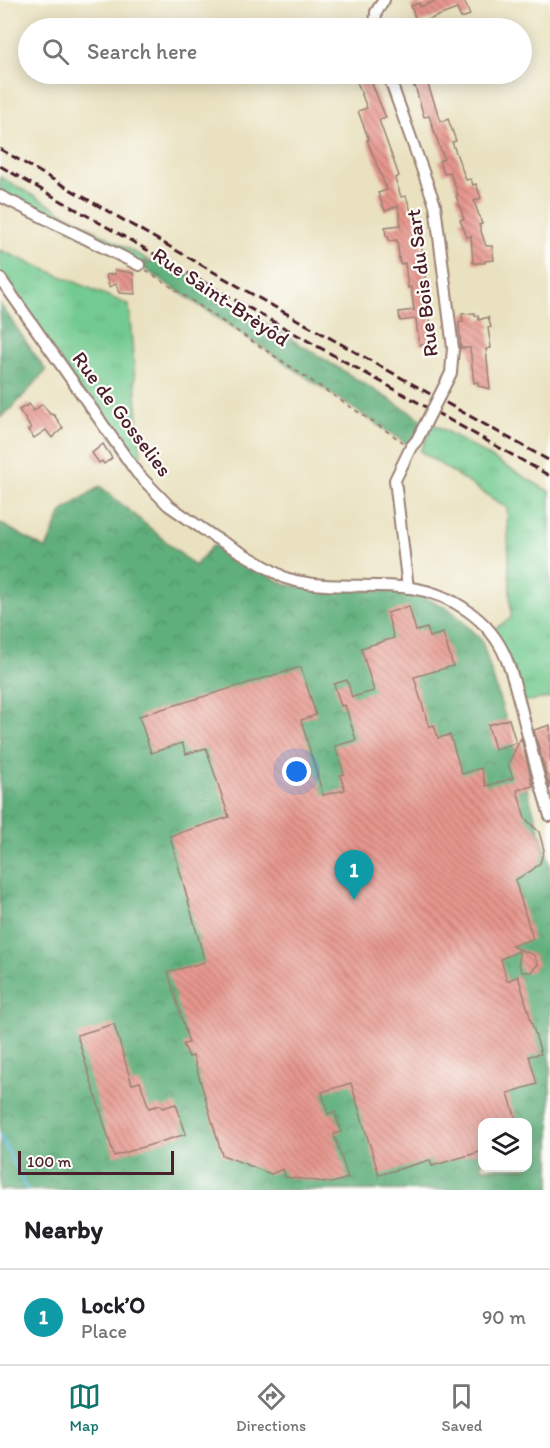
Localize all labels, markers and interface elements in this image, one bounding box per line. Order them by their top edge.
search box [18,18,532,84]
icon: search [39,35,72,68]
text: Search here [87,38,197,65]
street label: Rue Bois du Sart [400,208,443,358]
street label: Rue Saint-Brèyôd [148,242,294,351]
street label: Rue de Gosselies [67,346,178,481]
your location [282,757,311,786]
pin: 1 [334,850,374,900]
map controls [478,1118,532,1172]
button: layers [478,1118,532,1172]
scale bar [18,1148,174,1176]
text: 100 m [27,1152,71,1171]
text: Nearby [24,1213,103,1245]
text: Lock’O [81,1292,145,1319]
text: 1 [39,1305,48,1329]
text: 90 m [482,1305,526,1329]
text: Place [81,1319,127,1343]
tab: Map [68,1380,101,1435]
tab: Directions [236,1380,306,1435]
tab: Saved [442,1380,482,1435]

